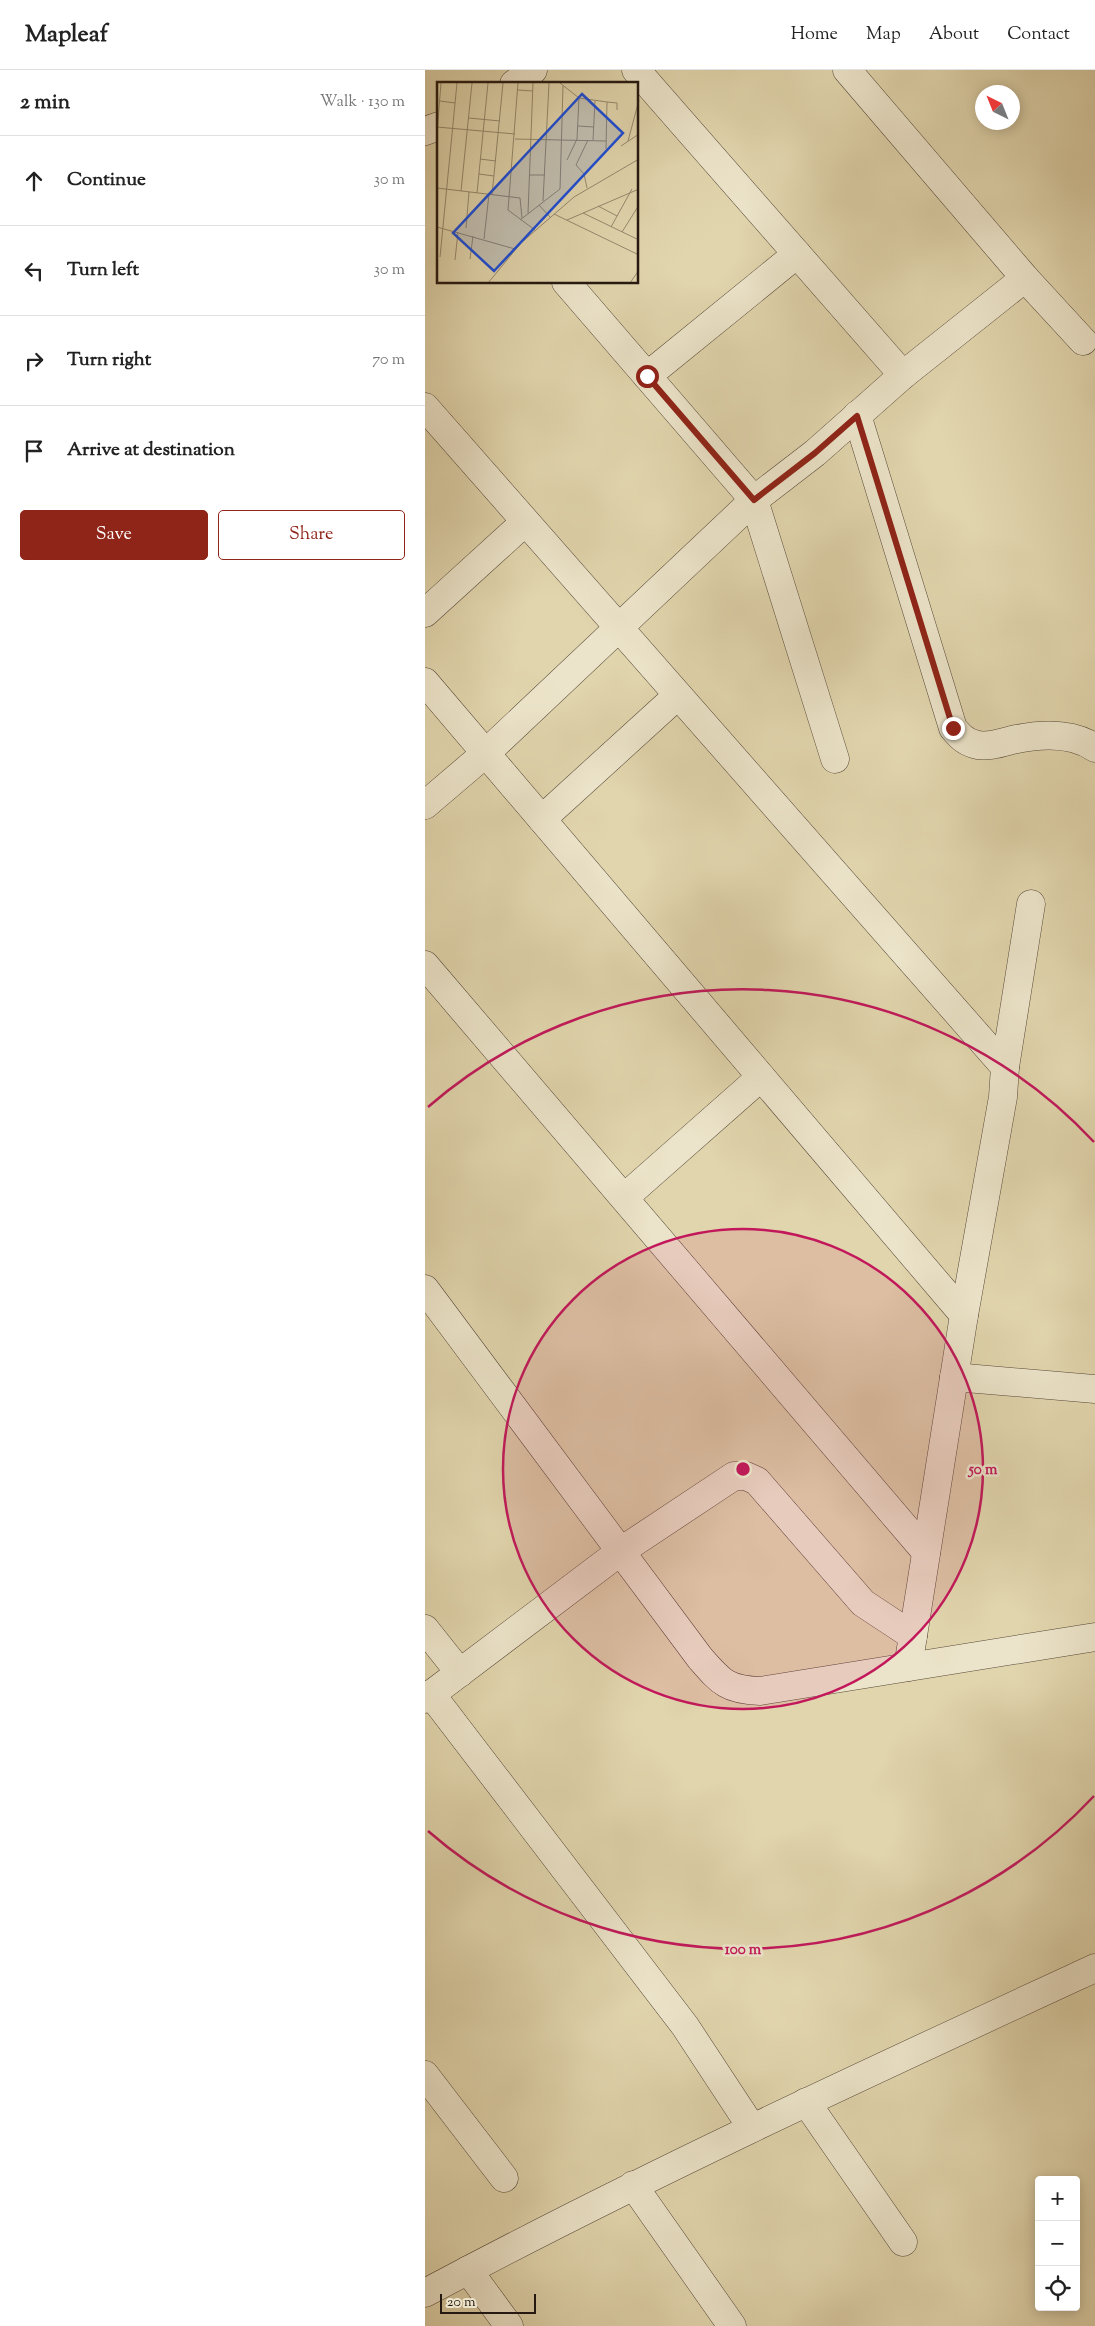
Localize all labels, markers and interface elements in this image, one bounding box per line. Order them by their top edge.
text: Mapleaf [25,18,108,52]
text: Home [791,22,838,48]
text: Map [866,22,901,48]
text: About [929,22,979,48]
text: Contact [1007,22,1070,48]
inset map [437,82,639,284]
north arrow [975,85,1020,130]
text: 2 min [20,88,70,118]
text: Walk · 130 m [320,91,405,114]
icon: ahead [20,167,48,195]
text: Continue [67,167,146,194]
text: 30 m [374,169,405,192]
icon: left [20,257,48,285]
text: Turn left [67,257,139,284]
text: 30 m [374,259,405,282]
icon: right [20,347,48,375]
text: Turn right [67,347,151,374]
text: 70 m [372,349,405,372]
route start [636,365,659,388]
icon: arrive [20,437,48,465]
text: Arrive at destination [67,437,235,464]
button: Save [20,510,208,560]
button: Share [218,510,405,560]
route end [942,717,965,740]
centre of rings [734,1460,752,1478]
text: 50 m [968,1460,998,1481]
text: 100 m [725,1940,762,1961]
map controls [1035,2176,1080,2311]
button: + [1035,2176,1080,2221]
button: − [1035,2221,1080,2266]
button: locate [1035,2266,1080,2311]
scale bar [440,2291,536,2314]
text: 20 m [447,2293,476,2313]

